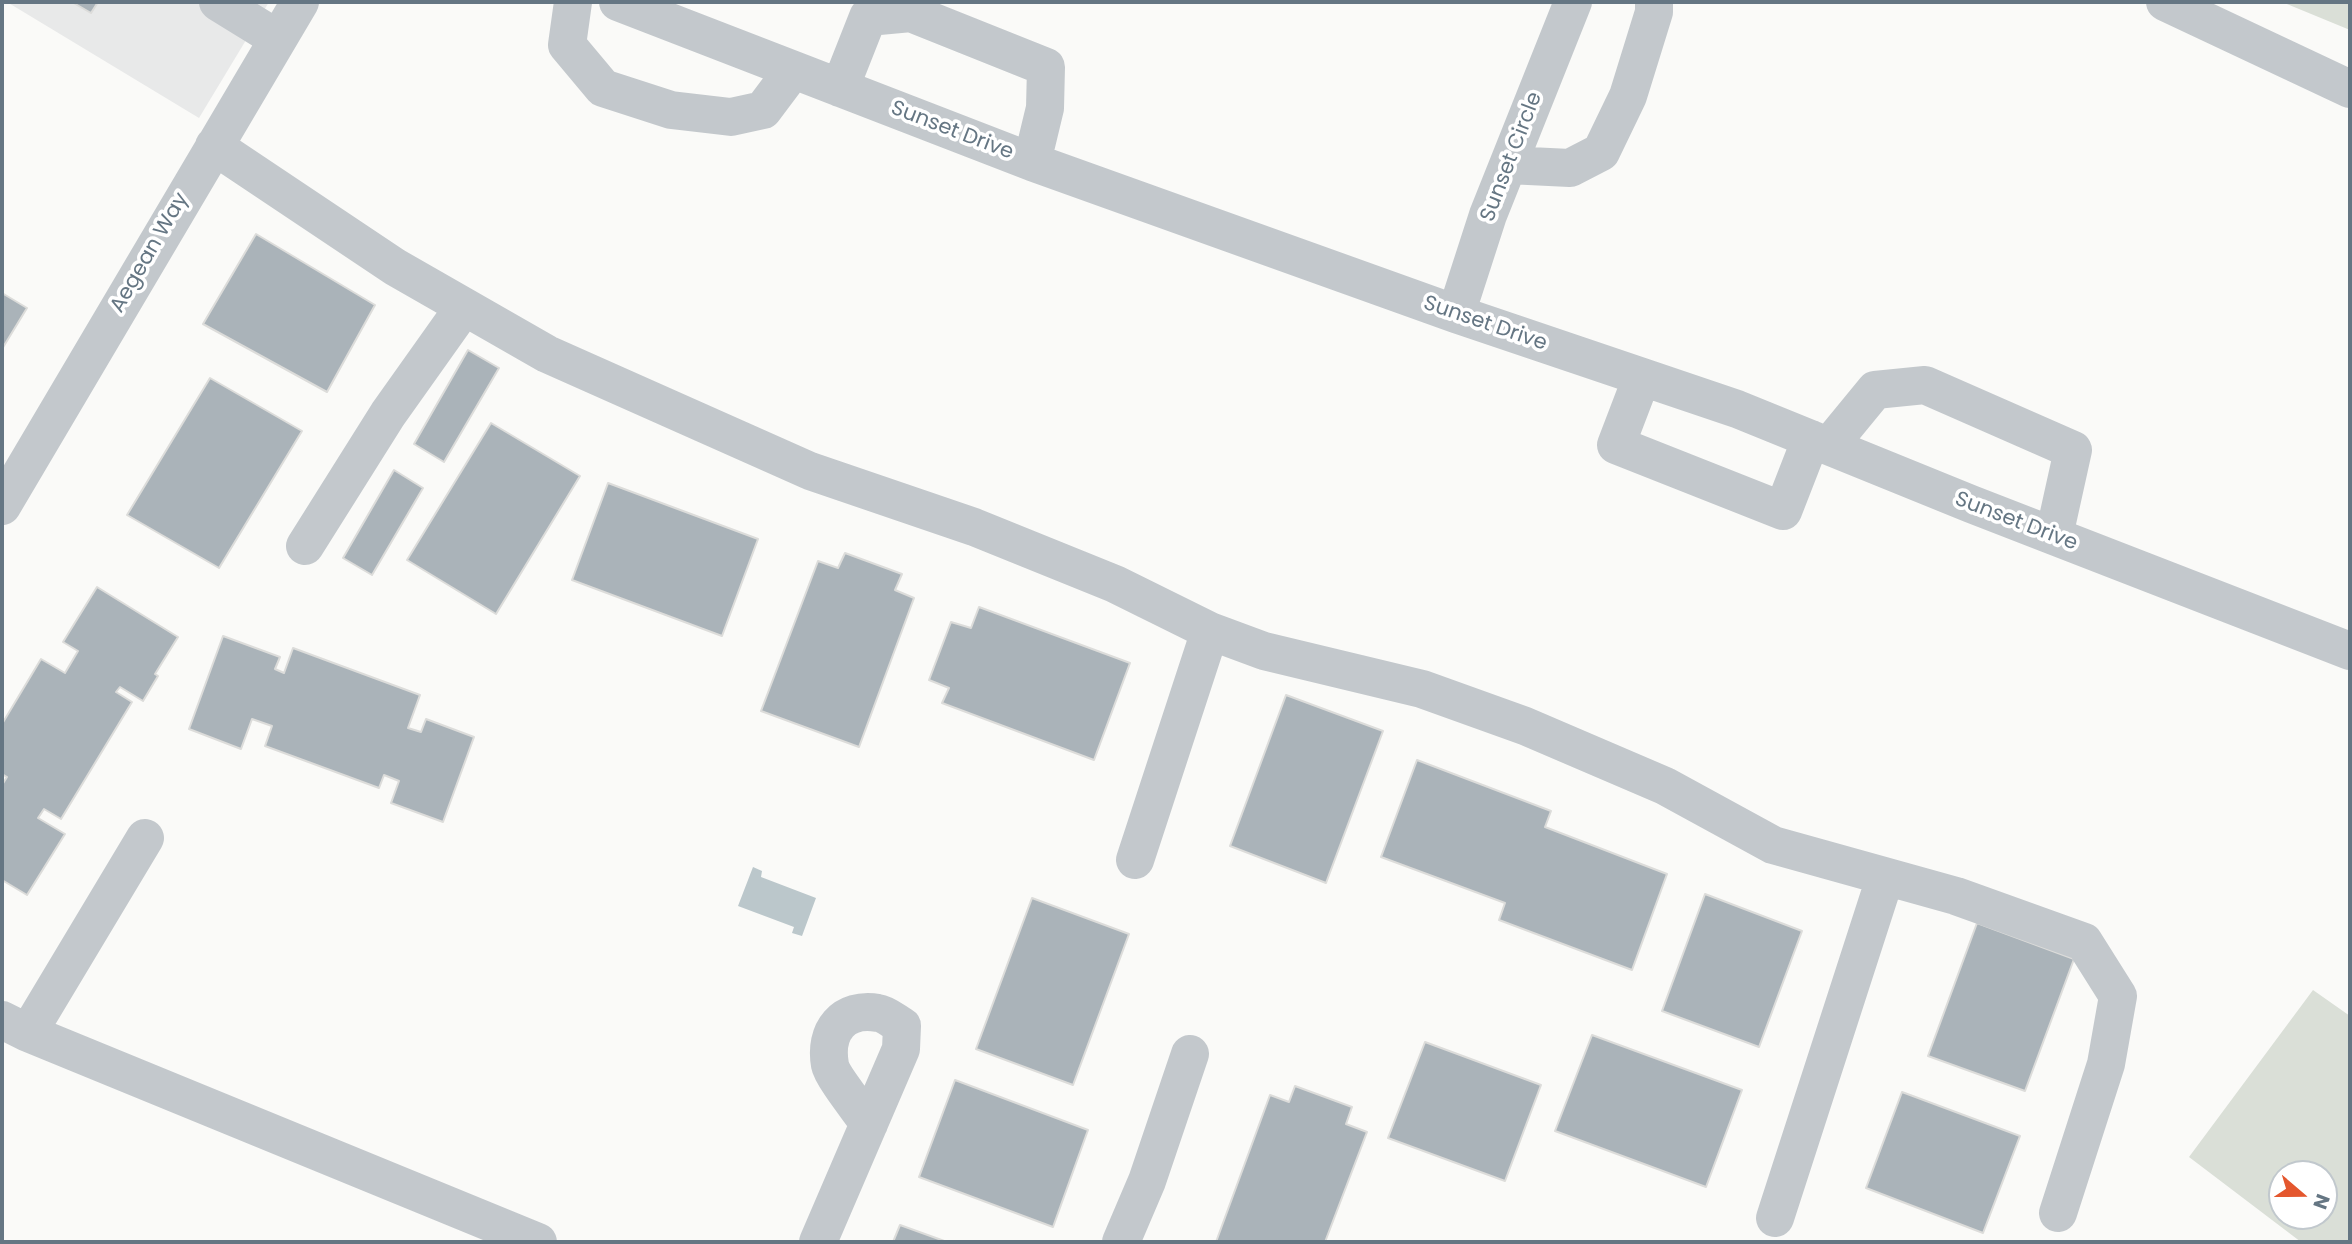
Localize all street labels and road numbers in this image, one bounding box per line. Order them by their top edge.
street label: Sunset Circle [1476,89,1548,225]
street label: Sunset Drive [887,96,1017,166]
street label: Aegean Way [106,189,194,317]
street label: Sunset Drive [1420,291,1550,357]
street label: Sunset Drive [1951,487,2081,557]

